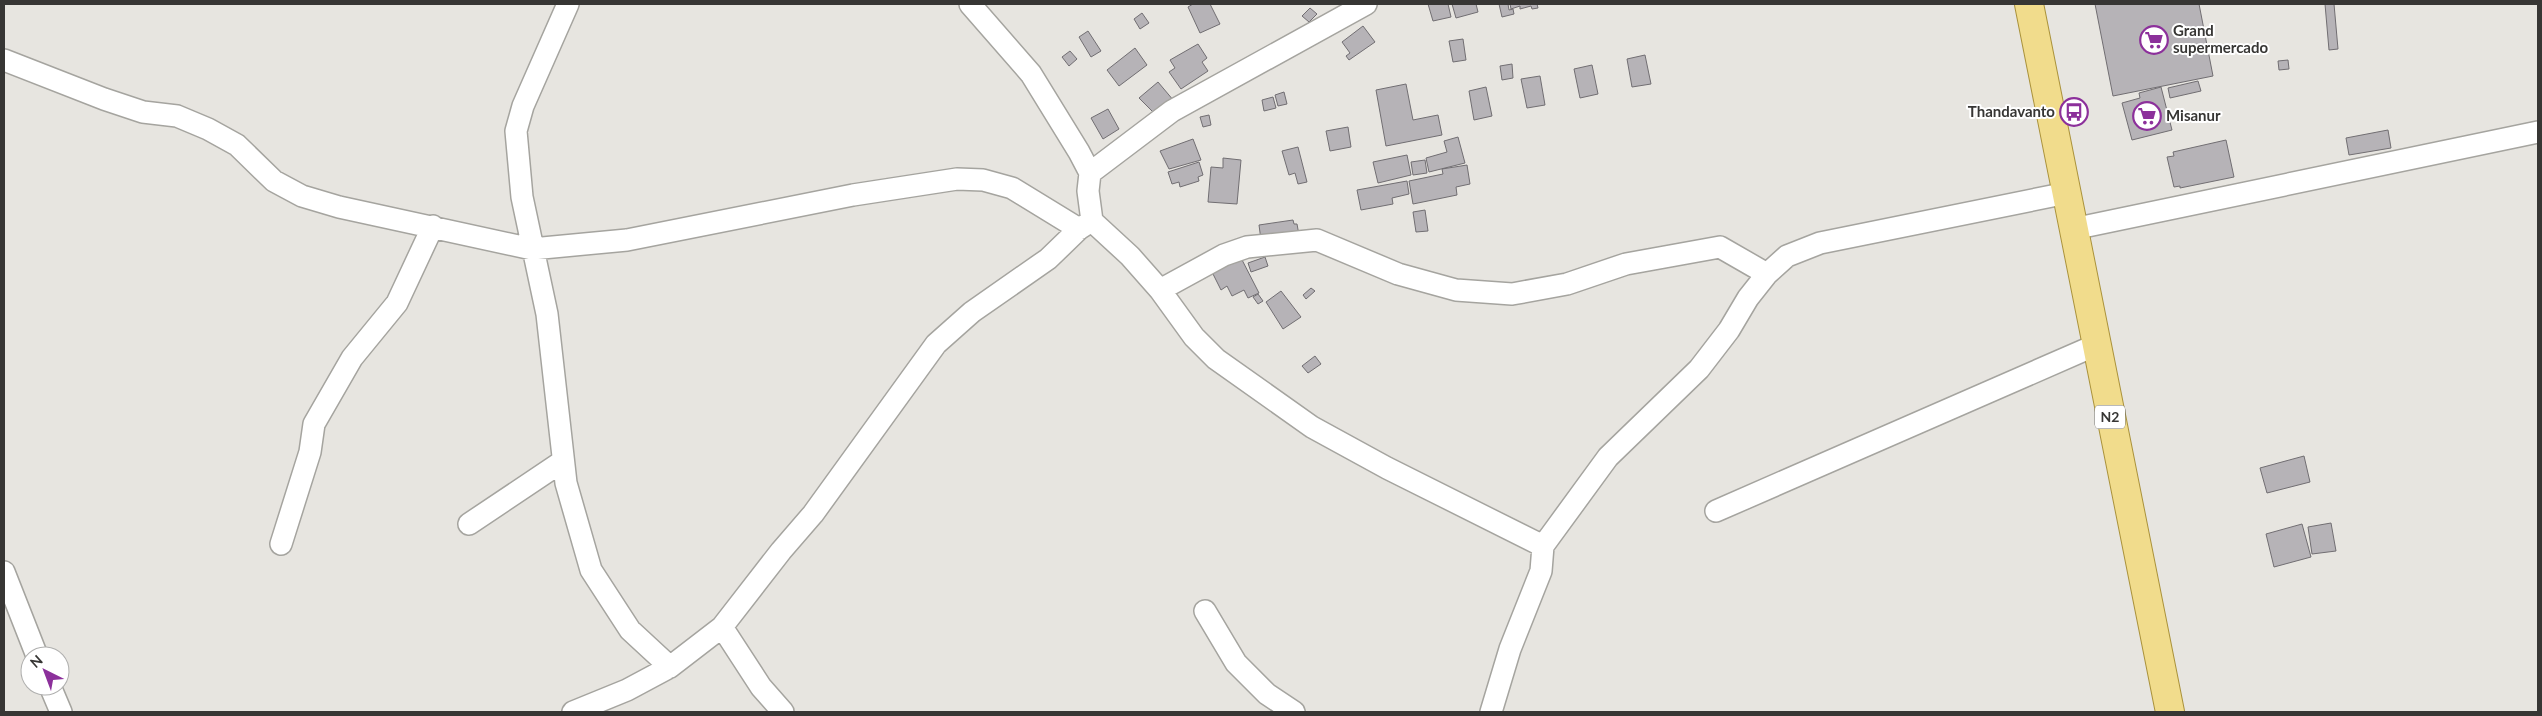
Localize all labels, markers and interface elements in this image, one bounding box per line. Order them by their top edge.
place label: Grand supermercado [2173,21,2268,56]
supermarket icon: Grand supermercado [2139,25,2169,55]
bus stop icon: Thandavanto [2059,97,2089,127]
supermarket icon: Misanur [2132,101,2162,131]
place label: Thandavanto [1968,102,2055,120]
place label: Misanur [2166,106,2221,124]
road number: N2 [2095,406,2125,428]
north arrow [20,646,70,696]
text: N [26,651,46,671]

